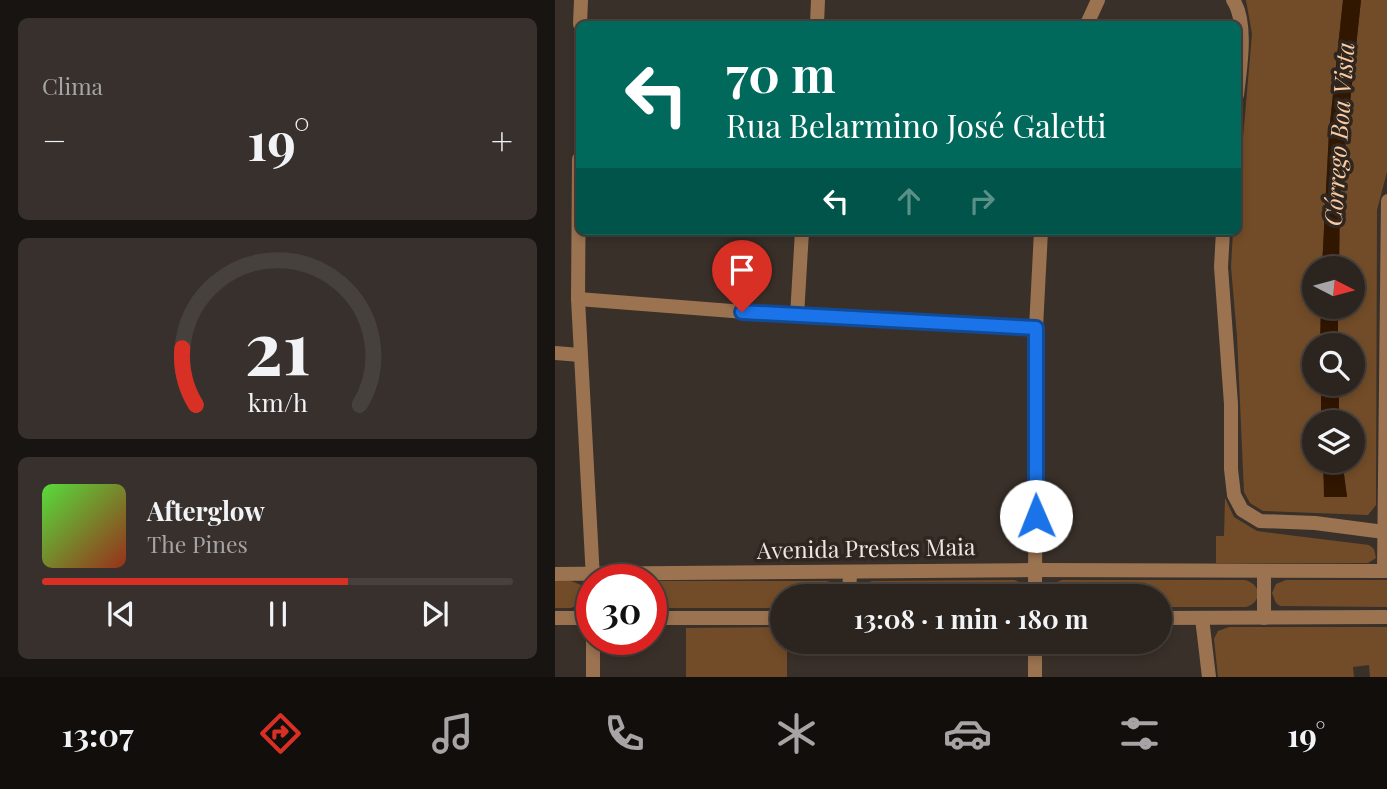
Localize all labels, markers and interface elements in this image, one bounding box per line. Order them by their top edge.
text: 70 m [726,40,836,105]
water label: Córrego Boa Vista [1316,41,1360,227]
icon: left [611,49,702,140]
text: Clima [42,70,103,101]
text: Rua Belarmino José Galetti [726,103,1107,146]
text: 19° [247,105,310,174]
text: − [42,114,67,165]
text: + [491,114,513,165]
icon: left [817,182,855,220]
icon: ahead [890,182,928,220]
icon: right [963,182,1001,220]
pin [712,240,772,312]
icon: arrive [723,251,761,289]
north arrow [1302,256,1365,318]
map controls [1302,256,1365,473]
text: 21 [245,296,310,393]
button: search [1302,333,1365,396]
text: km/h [248,384,308,417]
button: layers [1302,410,1365,473]
position arrow [999,479,1073,553]
text: Afterglow [147,493,265,528]
text: The Pines [147,528,248,559]
street label: Avenida Prestes Maia [756,530,976,565]
speed limit sign: 30 [576,564,667,655]
icon: previous [102,595,140,633]
icon: pause [259,595,297,633]
icon: next [416,595,454,633]
text: 13:08 · 1 min · 180 m [854,601,1088,636]
icon: directions [256,709,305,758]
icon: music [428,709,477,758]
icon: phone [600,709,649,758]
icon: climate [772,709,821,758]
icon: car [943,709,992,758]
icon: filters [1115,709,1164,758]
text: 13:07 [61,712,134,755]
text: 19° [1287,712,1326,755]

